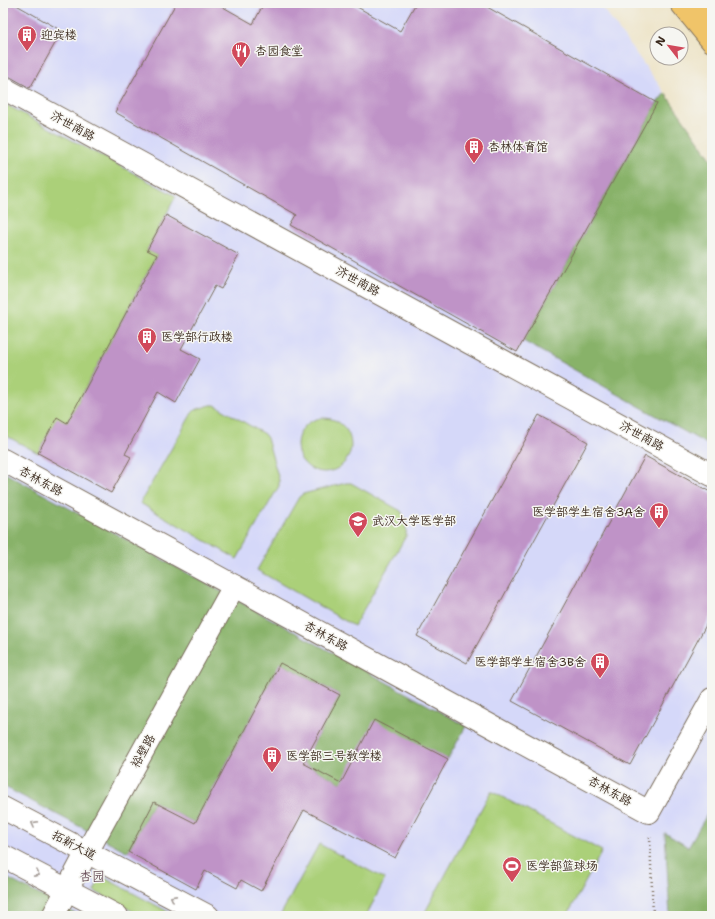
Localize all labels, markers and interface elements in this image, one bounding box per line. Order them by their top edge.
building icon: 迎宾楼 [16,24,38,52]
north arrow [649,26,689,66]
place label: 迎宾楼 [41,27,77,43]
text: N [652,33,670,49]
restaurant icon: 杏园食堂 [230,40,252,68]
place label: 杏园食堂 [255,43,303,59]
street label: 济世南路 [48,107,98,145]
building icon: 杏林体育馆 [463,136,485,164]
place label: 杏林体育馆 [488,139,548,155]
street label: 济世南路 [333,262,383,300]
building icon: 医学部行政楼 [136,326,158,354]
place label: 医学部行政楼 [161,329,233,345]
street label: 济世南路 [617,417,667,455]
street label: 杏林东路 [16,462,66,500]
building icon: 医学部学生宿舍3A舍 [648,501,670,529]
place label: 医学部学生宿舍3A舍 [532,504,645,520]
school or university icon: 武汉大学医学部 [347,510,369,538]
place label: 武汉大学医学部 [372,513,456,529]
street label: 杏林东路 [301,617,351,655]
building icon: 医学部学生宿舍3B舍 [589,651,611,679]
place label: 医学部学生宿舍3B舍 [475,654,586,670]
street label: 裕壁路 [127,731,159,771]
building icon: 医学部三号教学楼 [261,745,283,773]
place label: 医学部三号教学楼 [286,748,382,764]
street label: 杏林东路 [585,772,635,810]
one-way arrow [30,821,38,828]
street label: 拓新大道 [49,827,99,863]
sports icon: 医学部篮球场 [501,855,523,883]
place label: 医学部篮球场 [526,858,598,874]
district label: 杏园 [79,868,105,885]
one-way arrow [33,869,41,877]
one-way arrow [170,895,177,902]

